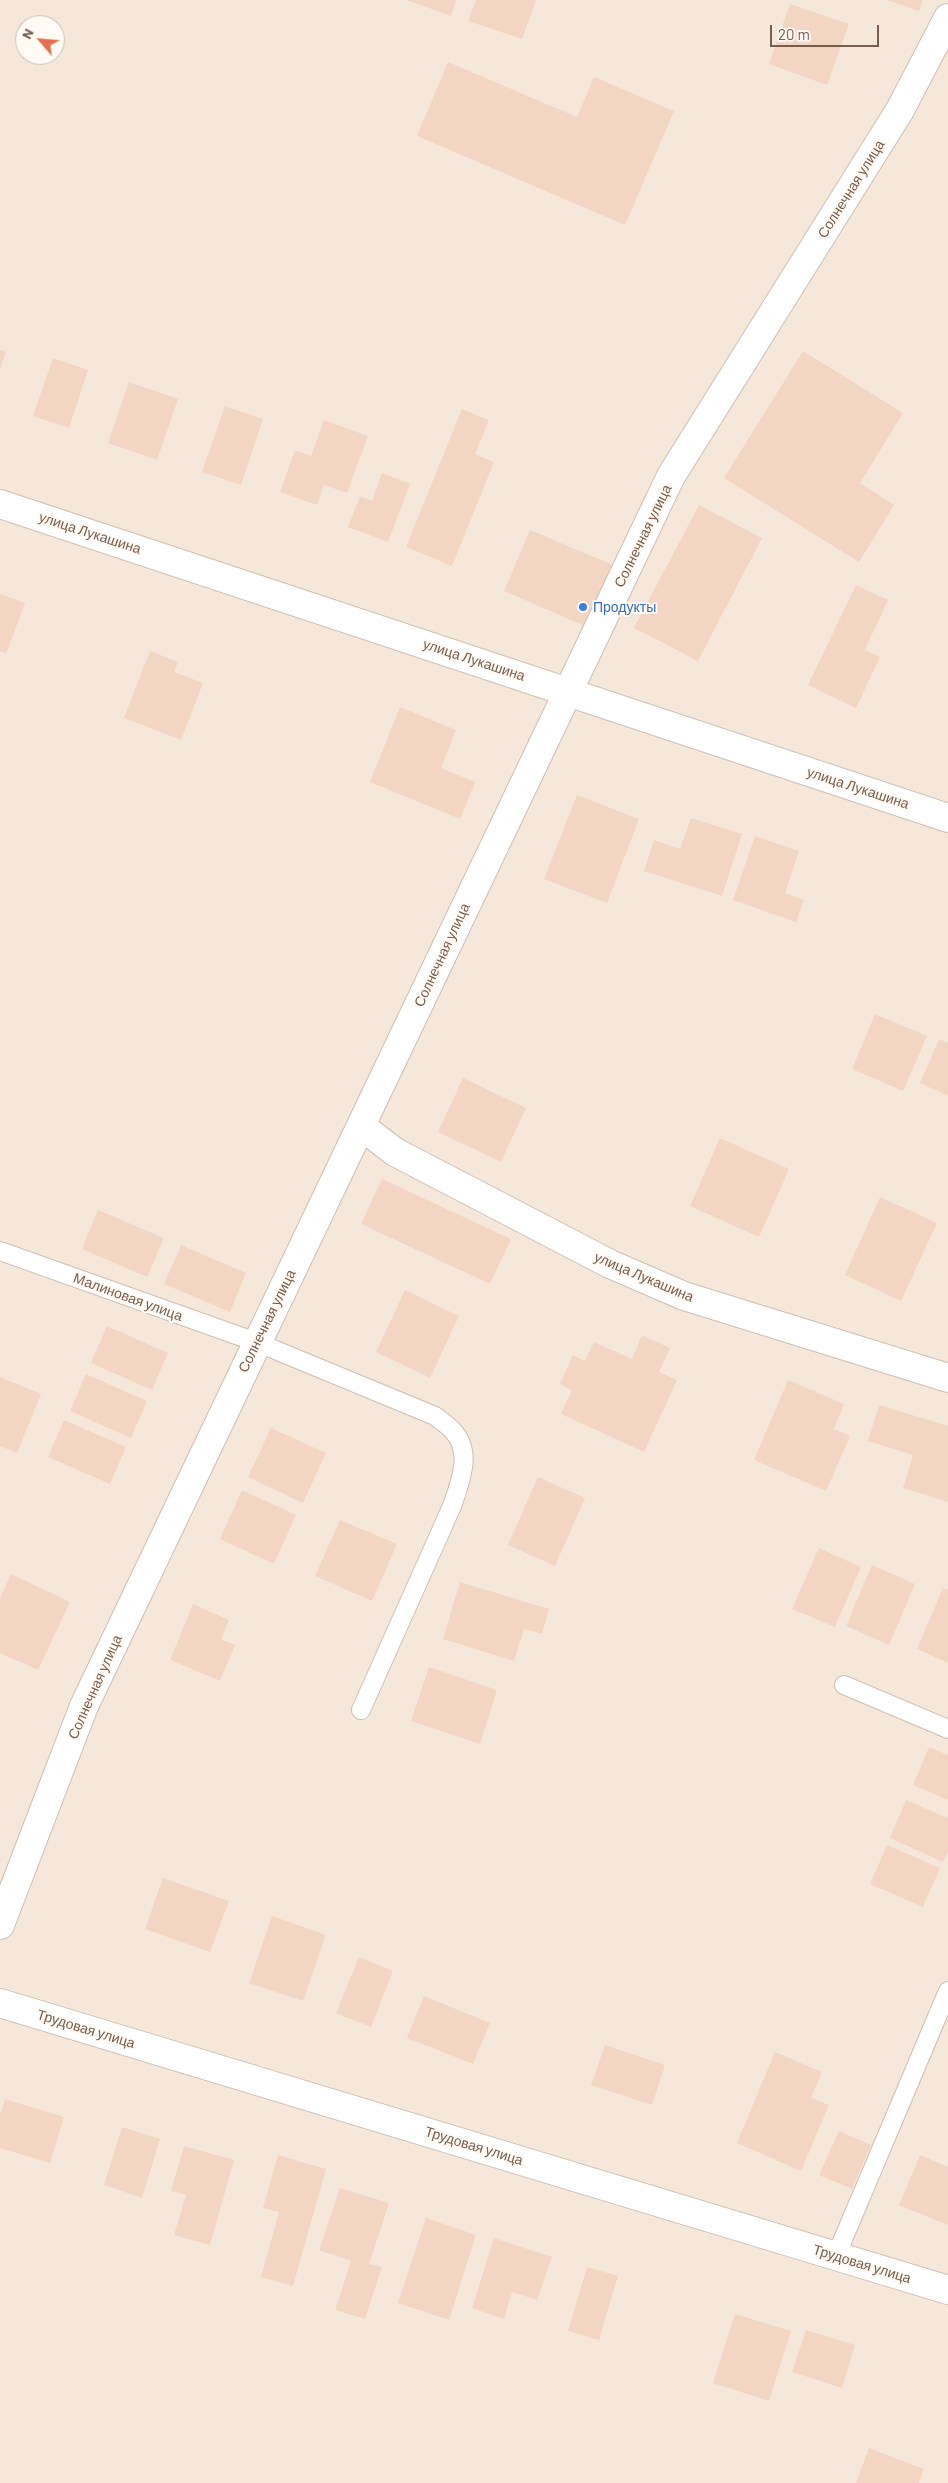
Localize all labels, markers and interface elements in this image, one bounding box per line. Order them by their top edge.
north arrow [15,15,65,65]
scale bar [773,15,882,47]
text: N [17,25,37,41]
text: 20 m [778,25,810,43]
street label: Солнечная улица [814,137,888,241]
street label: Солнечная улица [611,482,675,590]
street label: улица Лукашина [37,509,143,557]
place label: Продукты [593,599,656,615]
marker: Продукты [577,601,589,613]
street label: улица Лукашина [421,636,527,684]
street label: улица Лукашина [805,764,911,812]
street label: Солнечная улица [411,900,473,1010]
street label: улица Лукашина [592,1248,696,1306]
street label: Солнечная улица [235,1267,299,1375]
street label: Малиновая улица [71,1269,185,1325]
street label: Солнечная улица [64,1632,126,1742]
street label: Трудовая улица [35,2006,137,2052]
street label: Трудовая улица [423,2123,525,2169]
street label: Трудовая улица [811,2241,913,2287]

